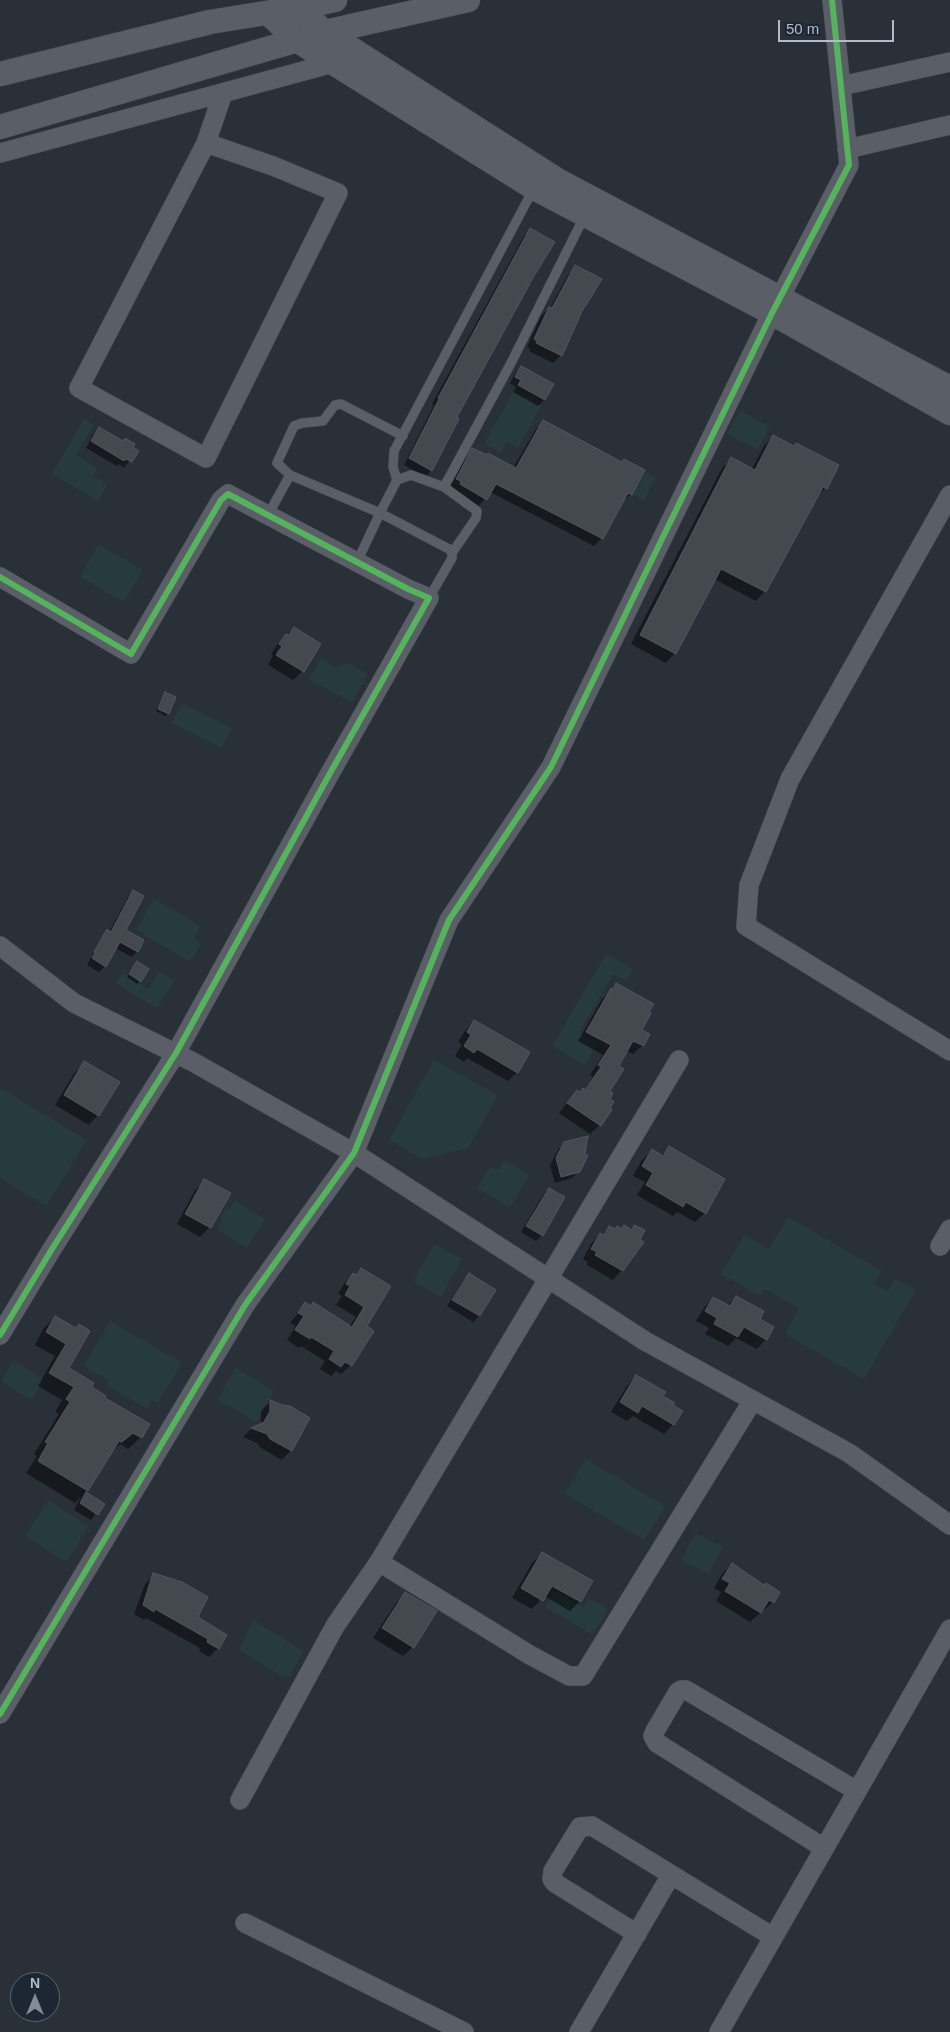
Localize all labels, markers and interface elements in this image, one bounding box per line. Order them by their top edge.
scale bar [780,10,896,42]
text: 50 m [786,20,819,37]
north arrow [10,1972,60,2022]
text: N [30,1975,40,1991]

